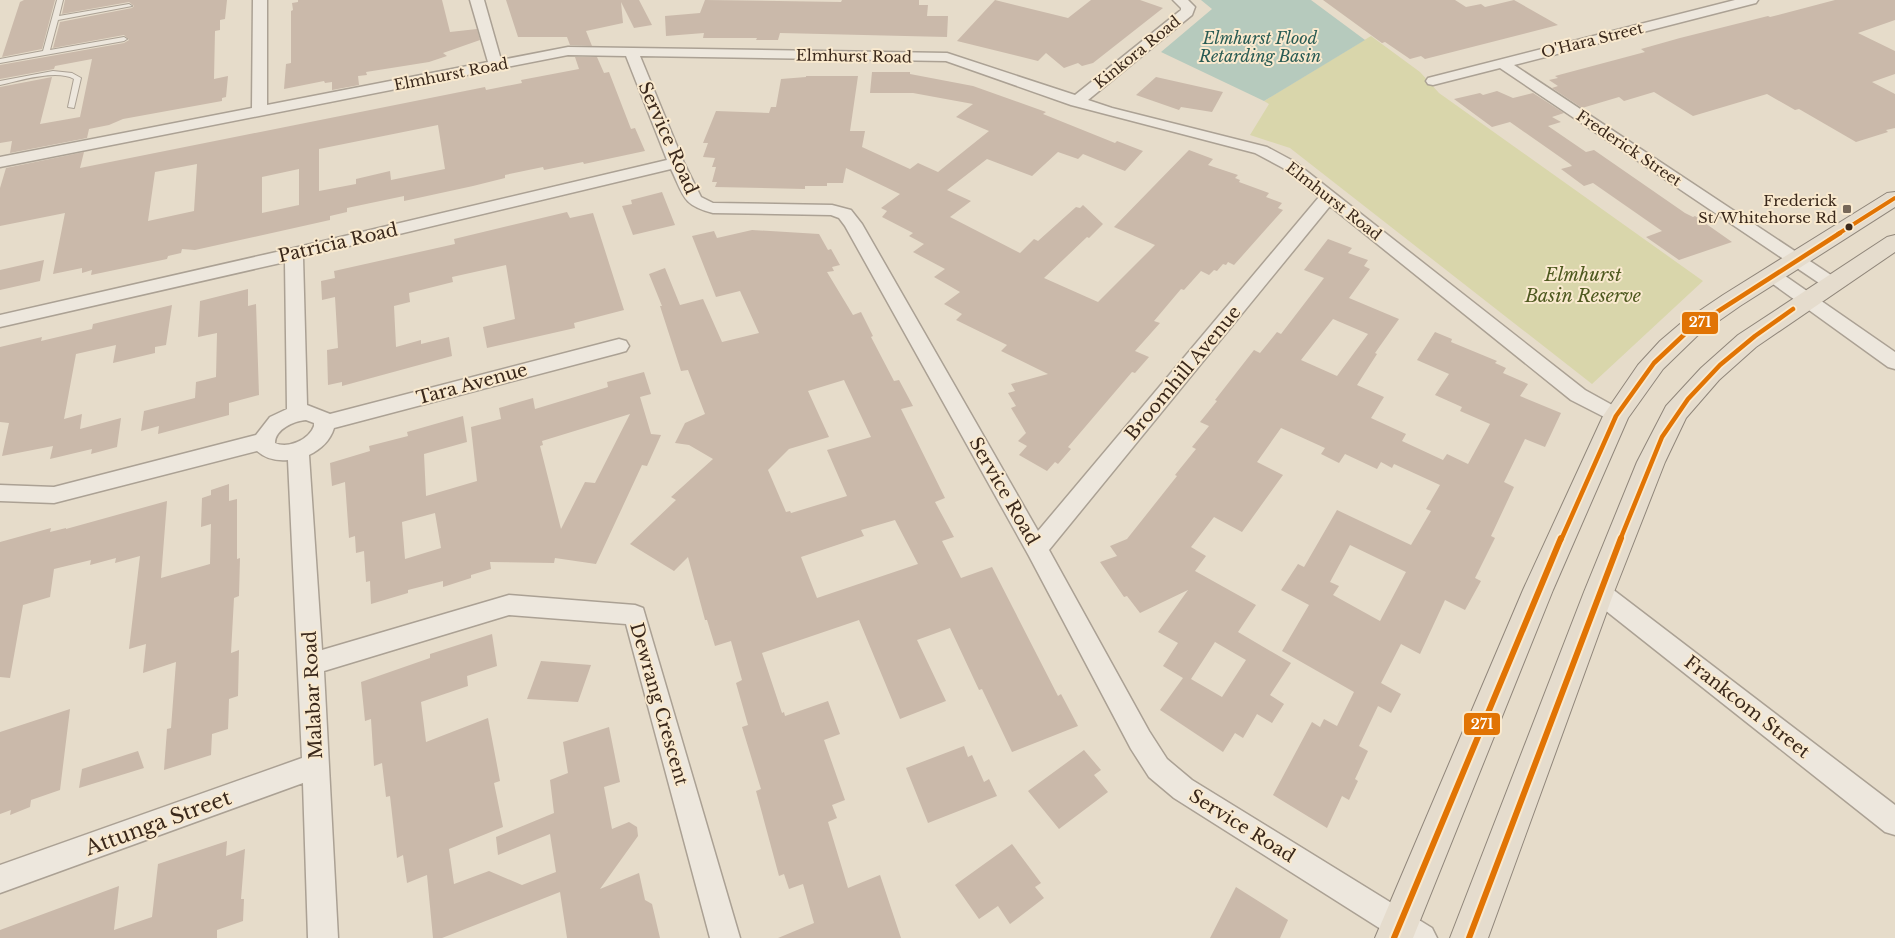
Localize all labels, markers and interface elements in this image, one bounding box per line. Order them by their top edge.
street label: Kinkora Road [1090,12,1184,92]
street label: O'Hara Street [1539,18,1645,62]
water label: Elmhurst Flood Retarding Basin [1198,28,1321,66]
street label: Elmhurst Road [796,45,912,67]
street label: Elmhurst Road [392,54,510,94]
street label: Service Road [633,78,703,198]
street label: Frederick Street [1573,106,1686,190]
street label: Elmhurst Road [1282,158,1386,244]
place label: Frederick St/Whitehorse Rd [1698,191,1838,227]
marker: Frederick St/Whitehorse Rd [1841,203,1853,215]
street label: Patricia Road [276,219,400,267]
unlabelled marker [1844,222,1854,232]
park label: Elmhurst Basin Reserve [1524,264,1641,307]
street label: Broomhill Avenue [1120,301,1246,445]
line badge: 271 [1681,311,1719,335]
text: 271 [1689,313,1711,331]
street label: Tara Avenue [414,359,530,409]
street label: Service Road [964,433,1044,549]
street label: Dewrang Crescent [625,620,693,788]
street label: Malabar Road [299,630,327,760]
street label: Frankcom Street [1680,651,1814,763]
line badge: 271 [1463,712,1501,736]
text: 271 [1471,715,1493,733]
street label: Attunga Street [80,784,235,862]
street label: Service Road [1185,785,1299,867]

